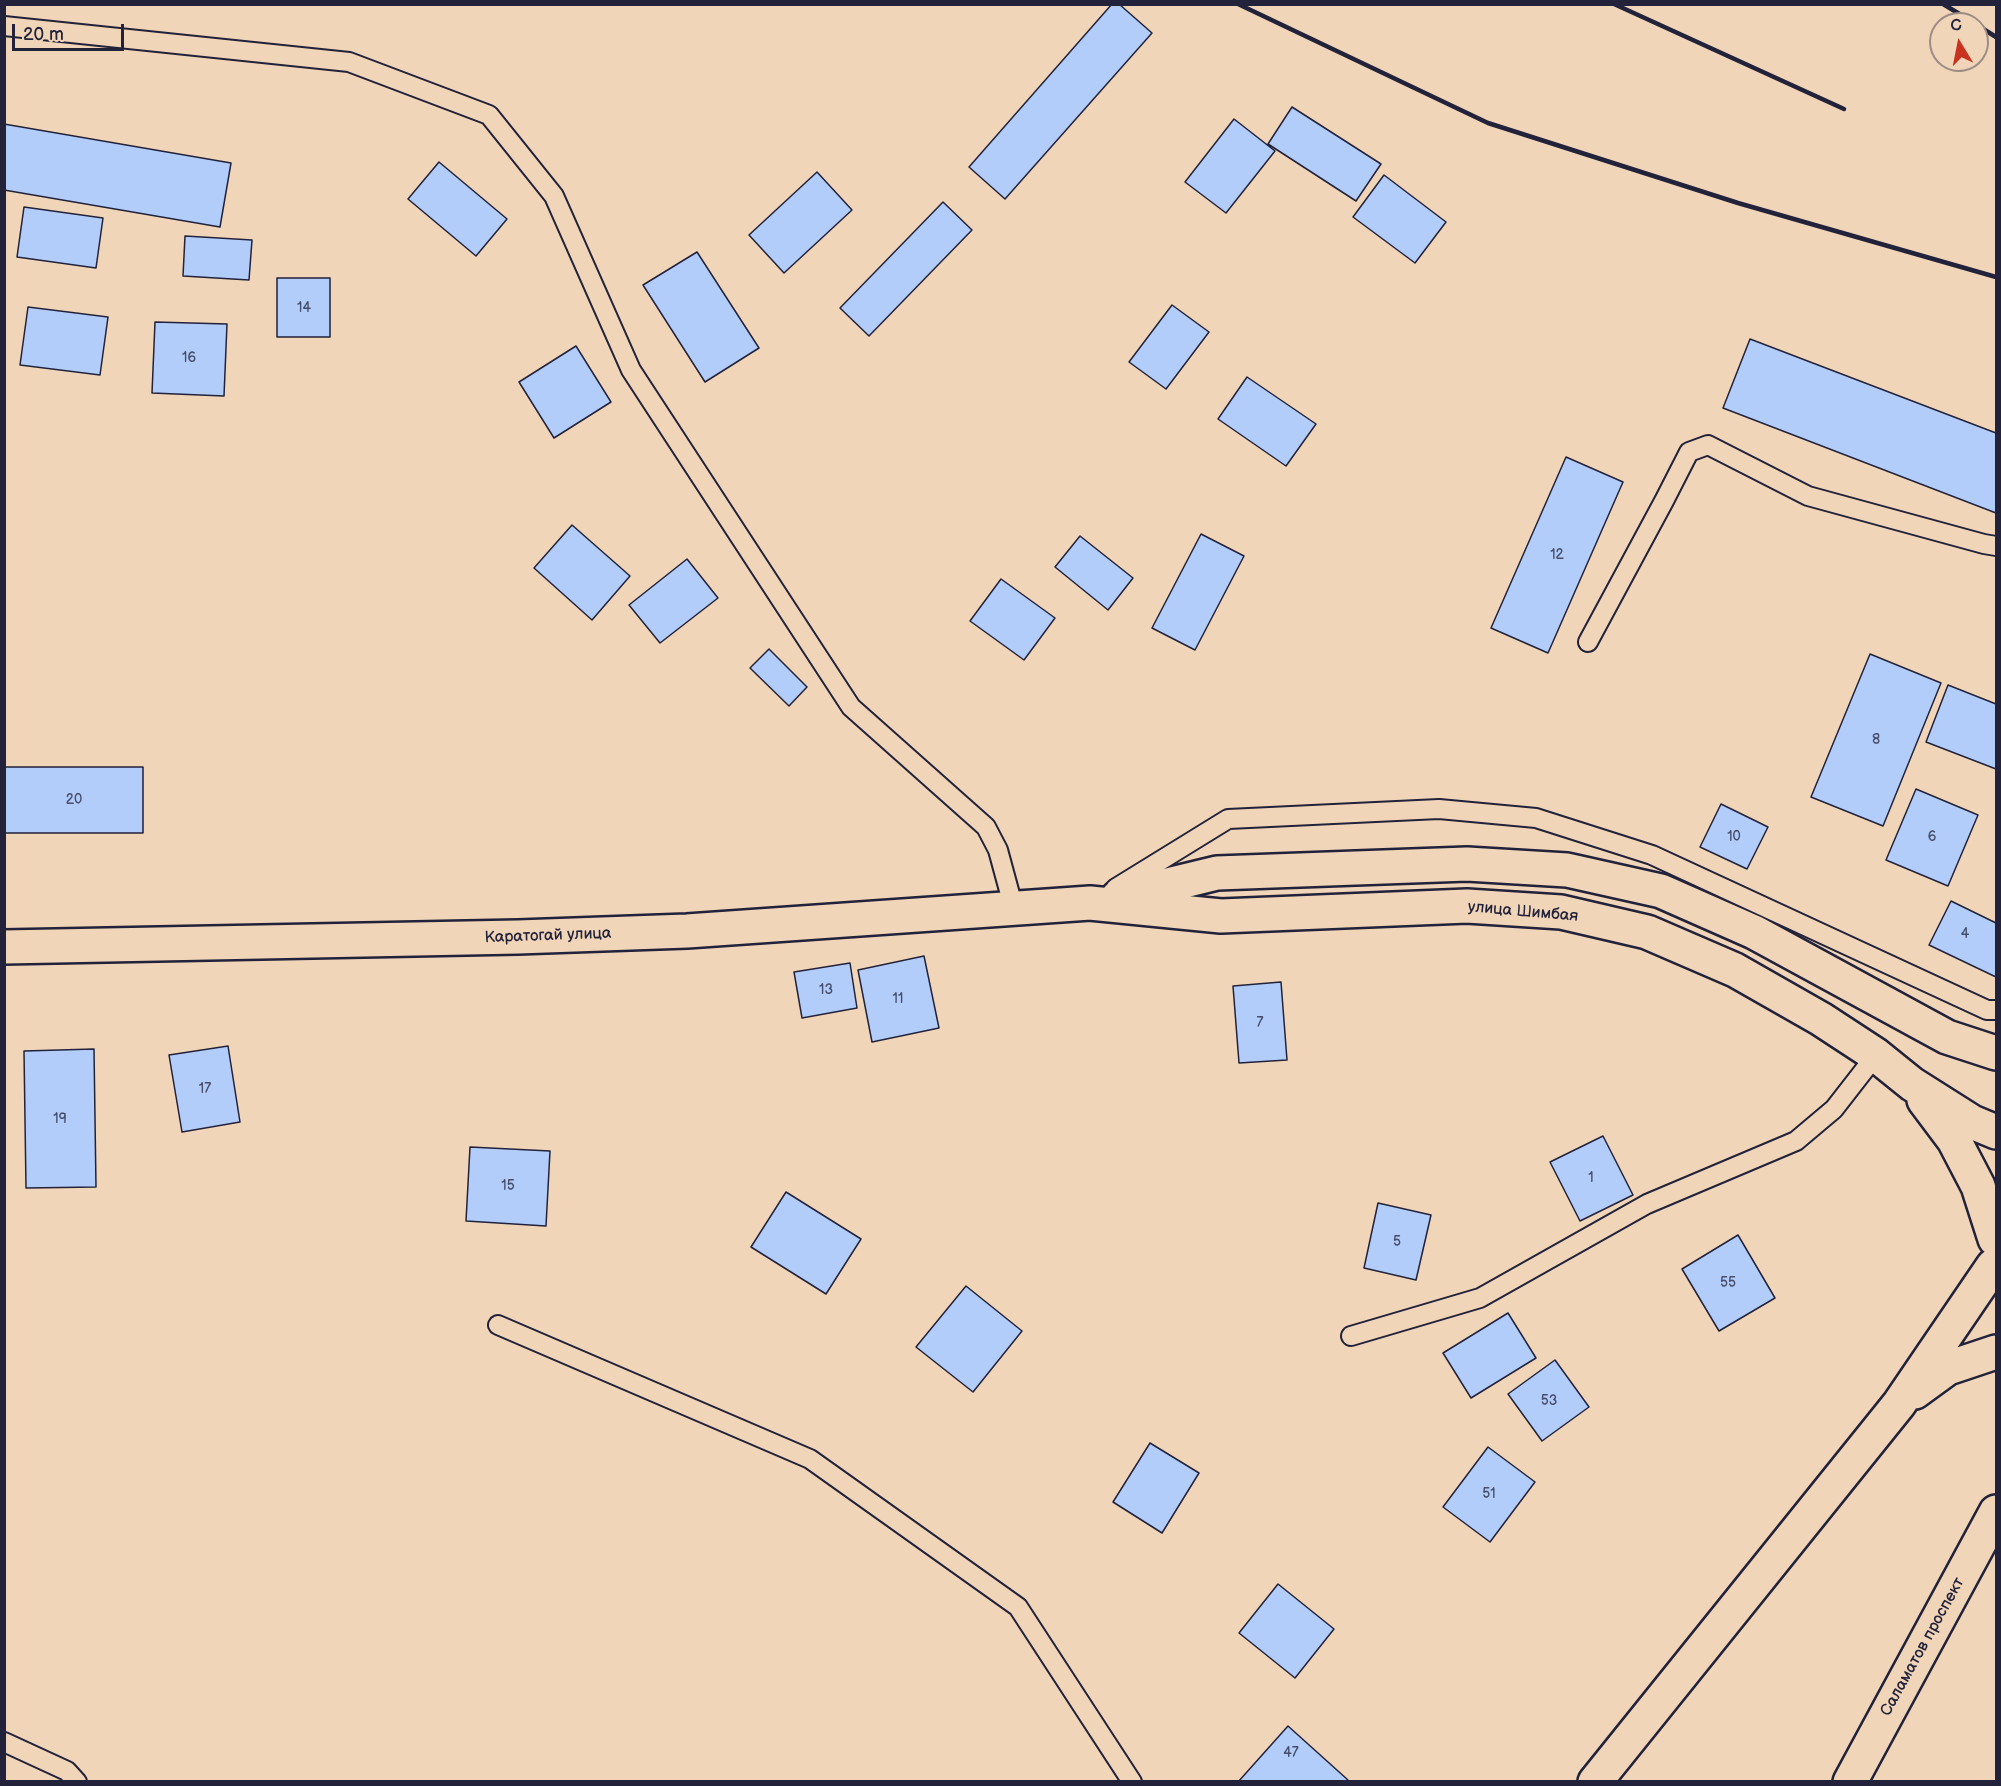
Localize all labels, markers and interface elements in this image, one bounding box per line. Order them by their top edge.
scale bar [15,12,128,50]
north arrow [1929,12,1989,72]
text: С [1949,15,1963,36]
text: 20 m [23,24,64,45]
house number: 14 [297,300,311,316]
house number: 16 [182,350,196,366]
house number: 12 [1550,547,1564,563]
house number: 8 [1872,732,1880,748]
house number: 20 [66,792,82,808]
house number: 10 [1727,829,1741,845]
house number: 6 [1928,829,1936,845]
street label: улица Шимбая [1467,898,1579,926]
street label: Каратогай улица [484,924,612,948]
house number: 4 [1961,926,1969,942]
house number: 13 [819,982,833,998]
house number: 11 [893,991,903,1007]
house number: 7 [1257,1015,1263,1031]
house number: 17 [199,1081,211,1097]
house number: 19 [53,1111,67,1127]
house number: 1 [1588,1170,1594,1186]
house number: 15 [501,1178,515,1194]
house number: 5 [1393,1234,1401,1250]
house number: 55 [1720,1275,1736,1291]
house number: 53 [1541,1393,1557,1409]
house number: 51 [1482,1486,1496,1502]
street label: Саламатов проспект [1877,1574,1969,1720]
house number: 47 [1283,1745,1299,1761]

